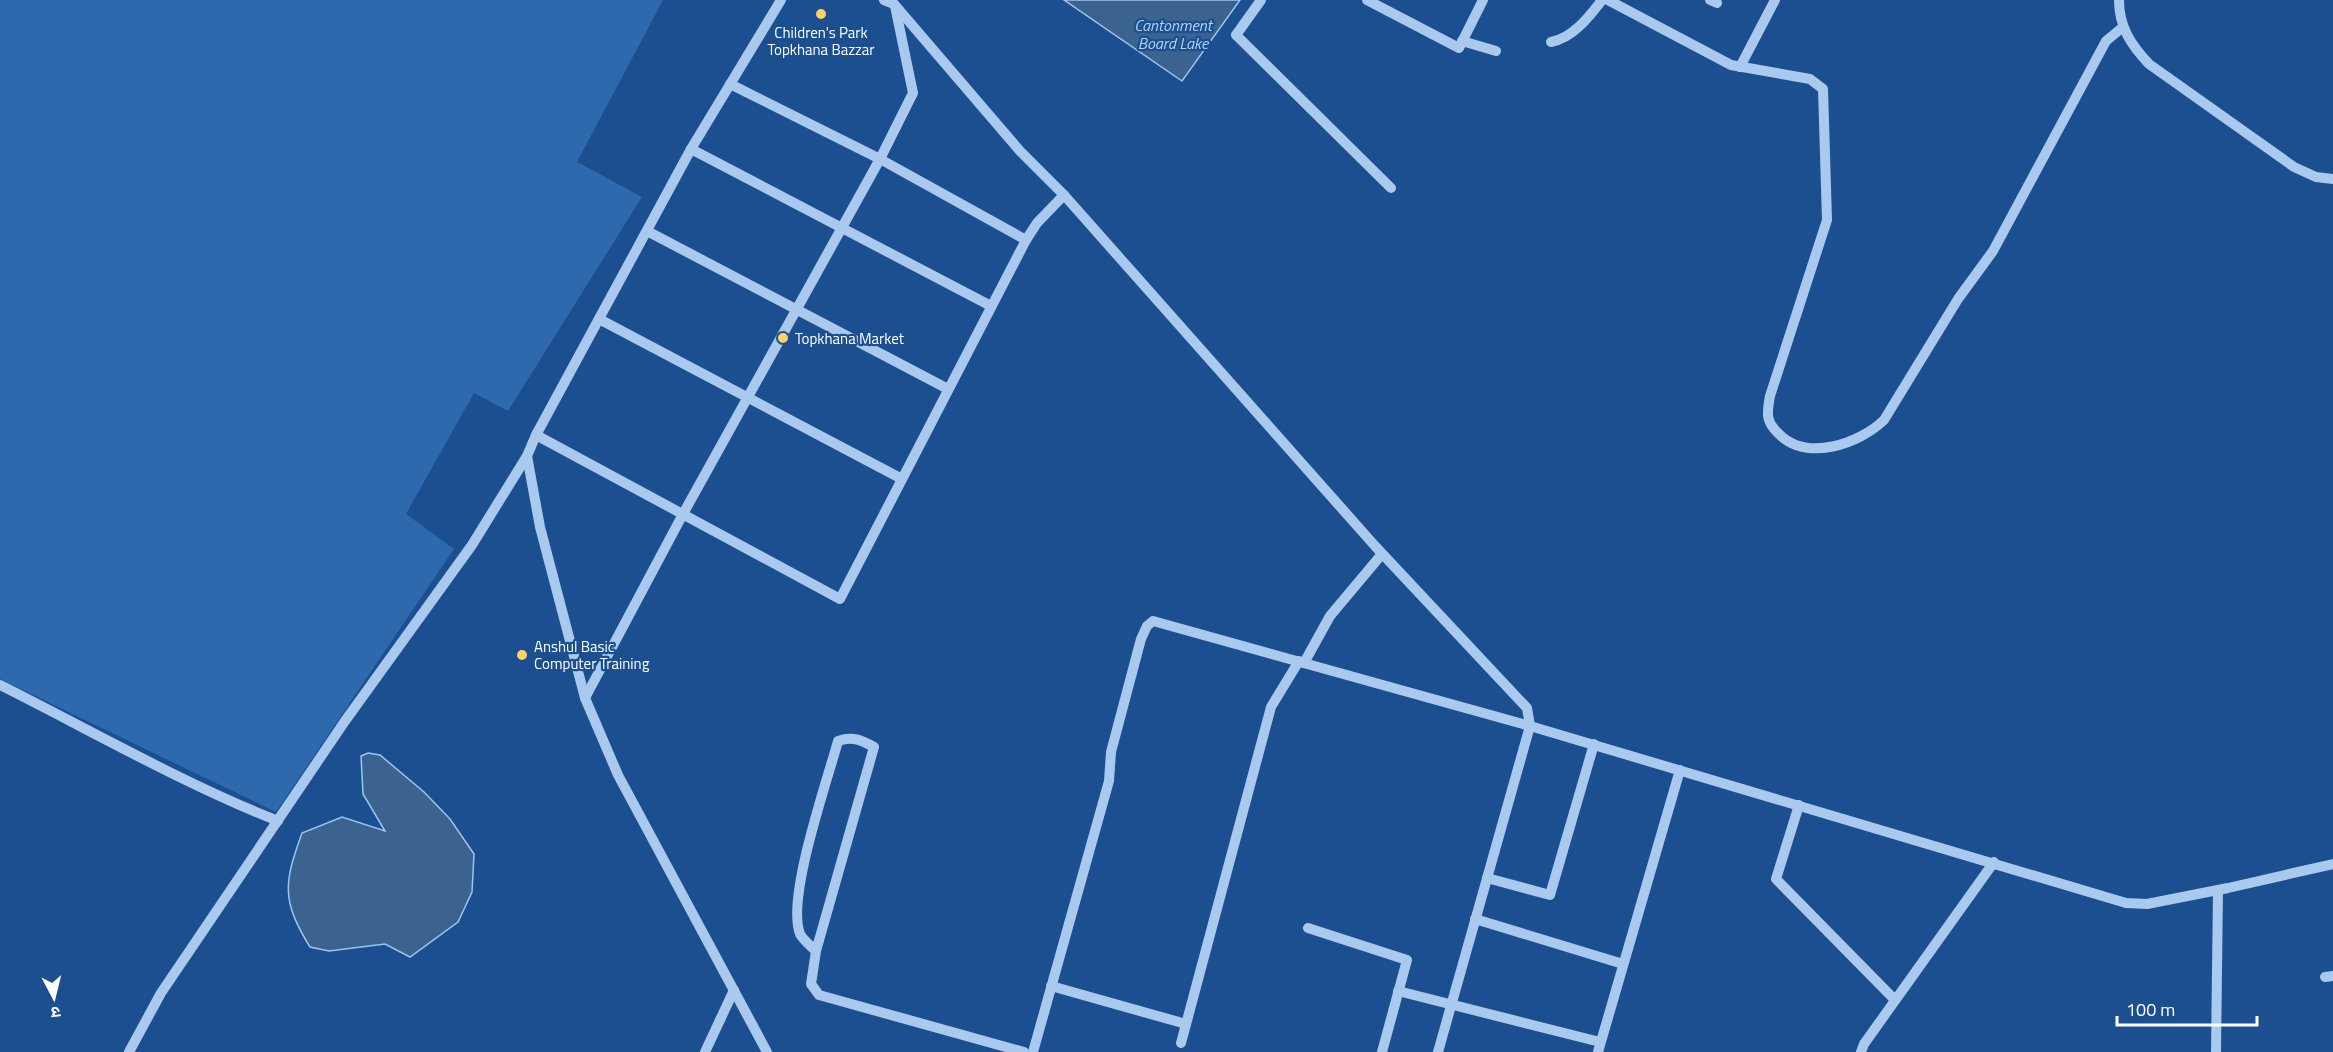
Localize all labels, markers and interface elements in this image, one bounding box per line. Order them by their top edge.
marker: Children's Park Topkhana Bazzar [814,7,828,21]
water label: Cantonment Board Lake [1134,13,1214,55]
place label: Children's Park Topkhana Bazzar [767,21,875,61]
place label: Topkhana Market [795,327,905,350]
marker: Topkhana Market [776,331,790,345]
place label: Anshul Basic Computer Training [534,635,650,675]
marker: Anshul Basic Computer Training [515,648,529,662]
north arrow [24,968,84,1028]
scale bar [2117,989,2256,1027]
text: 100 m [2126,996,2175,1023]
text: उ [49,1000,62,1025]

